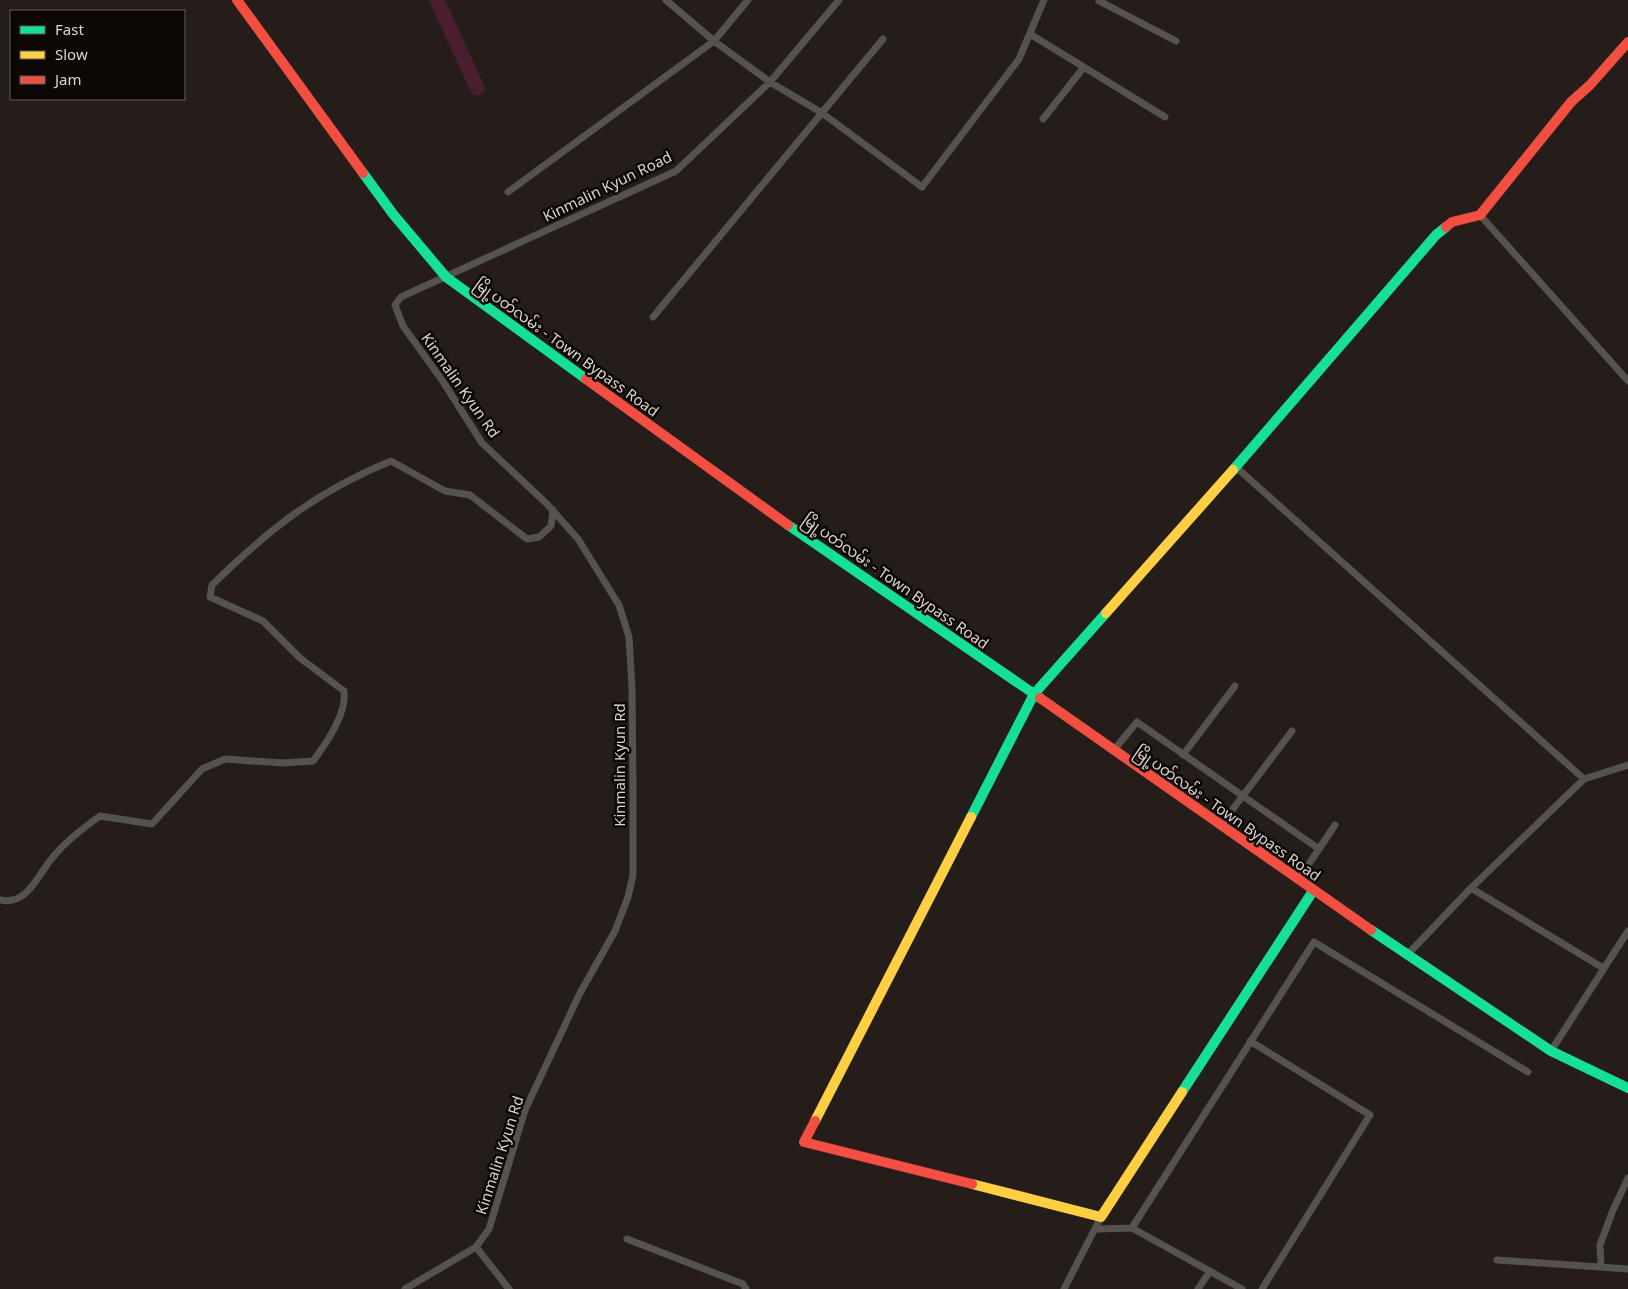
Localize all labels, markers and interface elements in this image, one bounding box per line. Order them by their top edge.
legend [10,10,185,100]
text: Fast [55,19,84,39]
text: Slow [55,44,88,64]
text: Jam [53,69,82,89]
street label: Kinmalin Kyun Road [539,146,675,226]
street label: မြို့ပတ်လမ်း - Town Bypass Road [469,273,663,423]
street label: Kinmalin Kyun Rd [417,329,505,441]
street label: မြို့ပတ်လမ်း - Town Bypass Road [797,509,993,656]
street label: Kinmalin Kyun Rd [609,703,629,827]
street label: မြို့ပတ်လမ်း - Town Bypass Road [1129,741,1325,888]
street label: Kinmalin Kyun Rd [470,1093,528,1217]

